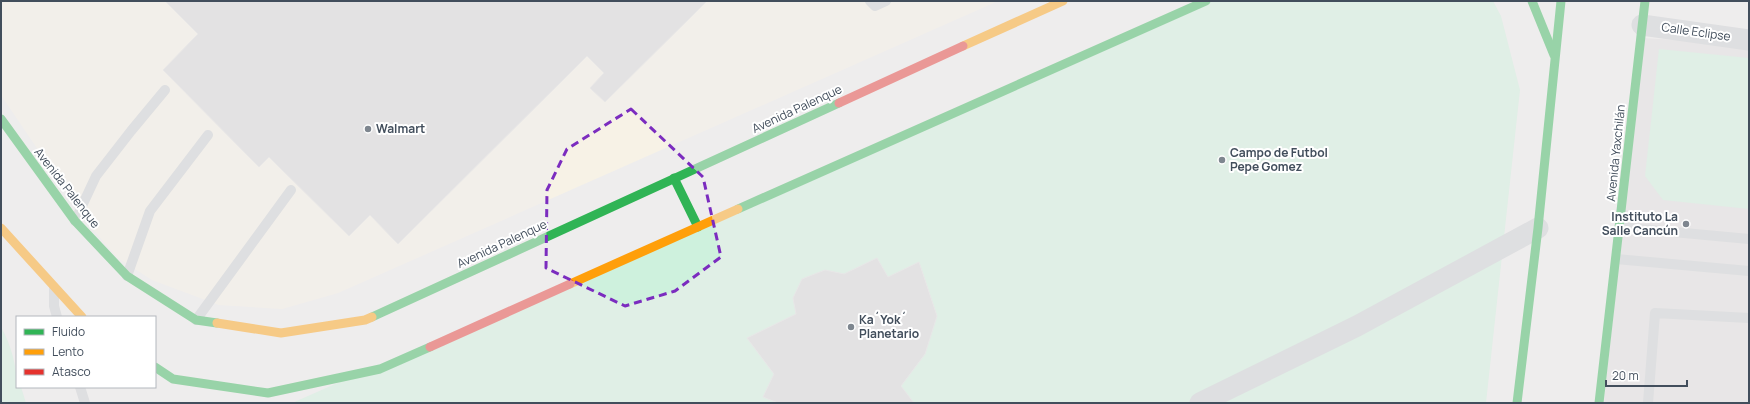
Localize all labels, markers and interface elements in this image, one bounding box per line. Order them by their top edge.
street label: Calle Eclipse [1660,18,1732,45]
street label: Avenida Palenque [749,80,845,137]
street label: Avenida Yaxchilán [1602,104,1629,202]
place label: Walmart [376,120,425,137]
marker: Walmart [363,124,373,134]
street label: Avenida Palenque [31,144,104,231]
place label: Campo de Futbol Pepe Gomez [1230,144,1328,175]
marker: Campo de Futbol Pepe Gomez [1217,155,1227,165]
place label: Instituto La Salle Cancún [1602,208,1678,239]
street label: Avenida Palenque [454,215,550,272]
marker: Instituto La Salle Cancún [1681,219,1691,229]
place label: Ka´Yok´ Planetario [859,311,919,342]
legend [16,316,156,388]
marker: Ka´Yok´ Planetario [846,322,856,332]
text: Fluido [52,323,85,340]
text: Lento [52,343,84,360]
scale bar [1606,362,1687,388]
text: Atasco [52,363,91,380]
text: 20 m [1612,367,1639,384]

